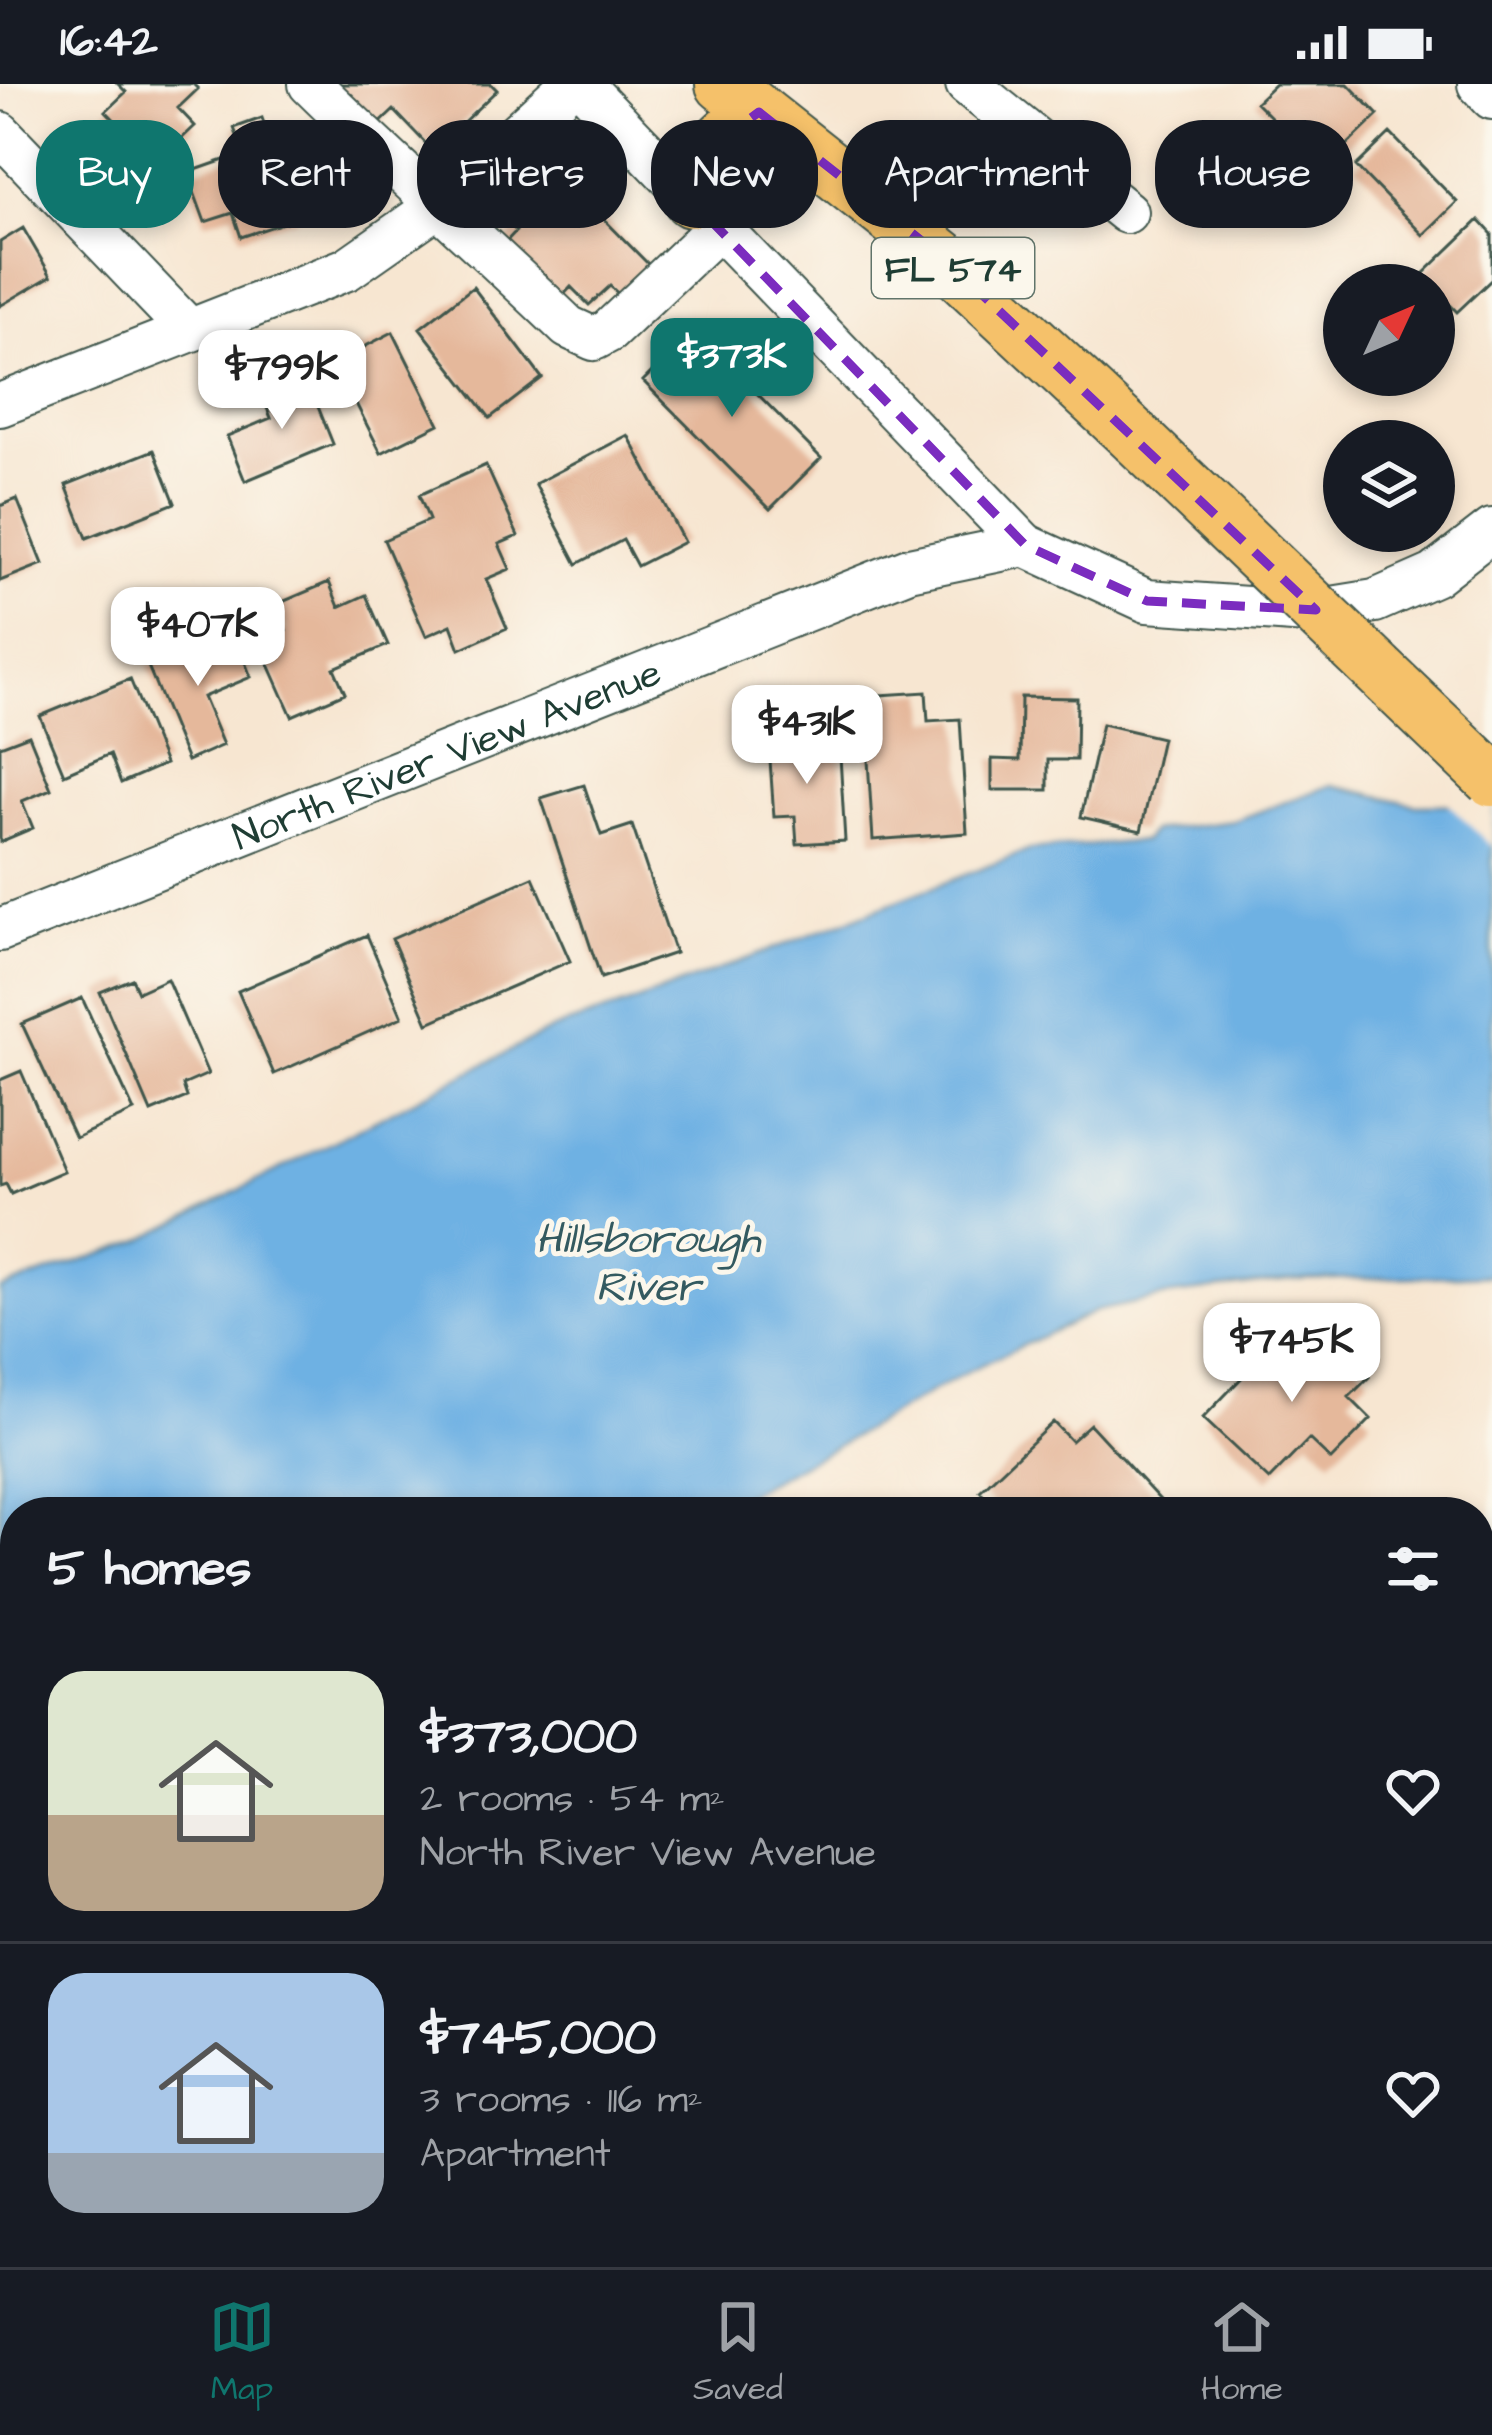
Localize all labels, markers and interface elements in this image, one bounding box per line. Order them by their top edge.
text: 16:42 [60,11,158,73]
chip: Buy [36,120,194,228]
chip: Rent [218,120,393,228]
chip: Filters [417,120,627,228]
chip: New [651,120,818,228]
chip: Apartment [842,120,1131,228]
chip: House [1155,120,1353,228]
road number: FL 574 [872,238,1034,298]
north arrow [1323,264,1455,396]
map controls [1323,264,1455,552]
pin: $373K [648,318,816,420]
pin: $799K [198,330,366,432]
text: $373K [677,330,787,384]
text: $799K [225,342,339,396]
button: layers [1323,420,1455,552]
pin: $407K [114,587,282,689]
text: $407K [138,599,258,653]
street label: North River View Avenue [225,646,669,865]
pin: $431K [723,685,891,787]
text: $431K [759,697,855,751]
water label: Hillsborough River [536,1211,762,1317]
pin: $745K [1208,1303,1376,1405]
text: $745K [1230,1315,1354,1369]
text: 5 homes [48,1534,251,1605]
icon: filters [1380,1536,1446,1602]
text: $373,000 [420,1702,637,1773]
icon: home [144,1719,288,1863]
icon: heart [1380,1758,1446,1824]
text: 2 rooms · 54 m² [420,1773,725,1827]
text: North River View Avenue [420,1827,876,1881]
text: $745,000 [420,2003,656,2074]
icon: home [144,2021,288,2165]
icon: heart [1380,2060,1446,2126]
text: 3 rooms · 116 m² [420,2074,703,2128]
text: Apartment [420,2128,611,2182]
tab: Map [209,2294,275,2412]
tab: Saved [693,2294,783,2412]
tab: Home [1201,2294,1283,2412]

